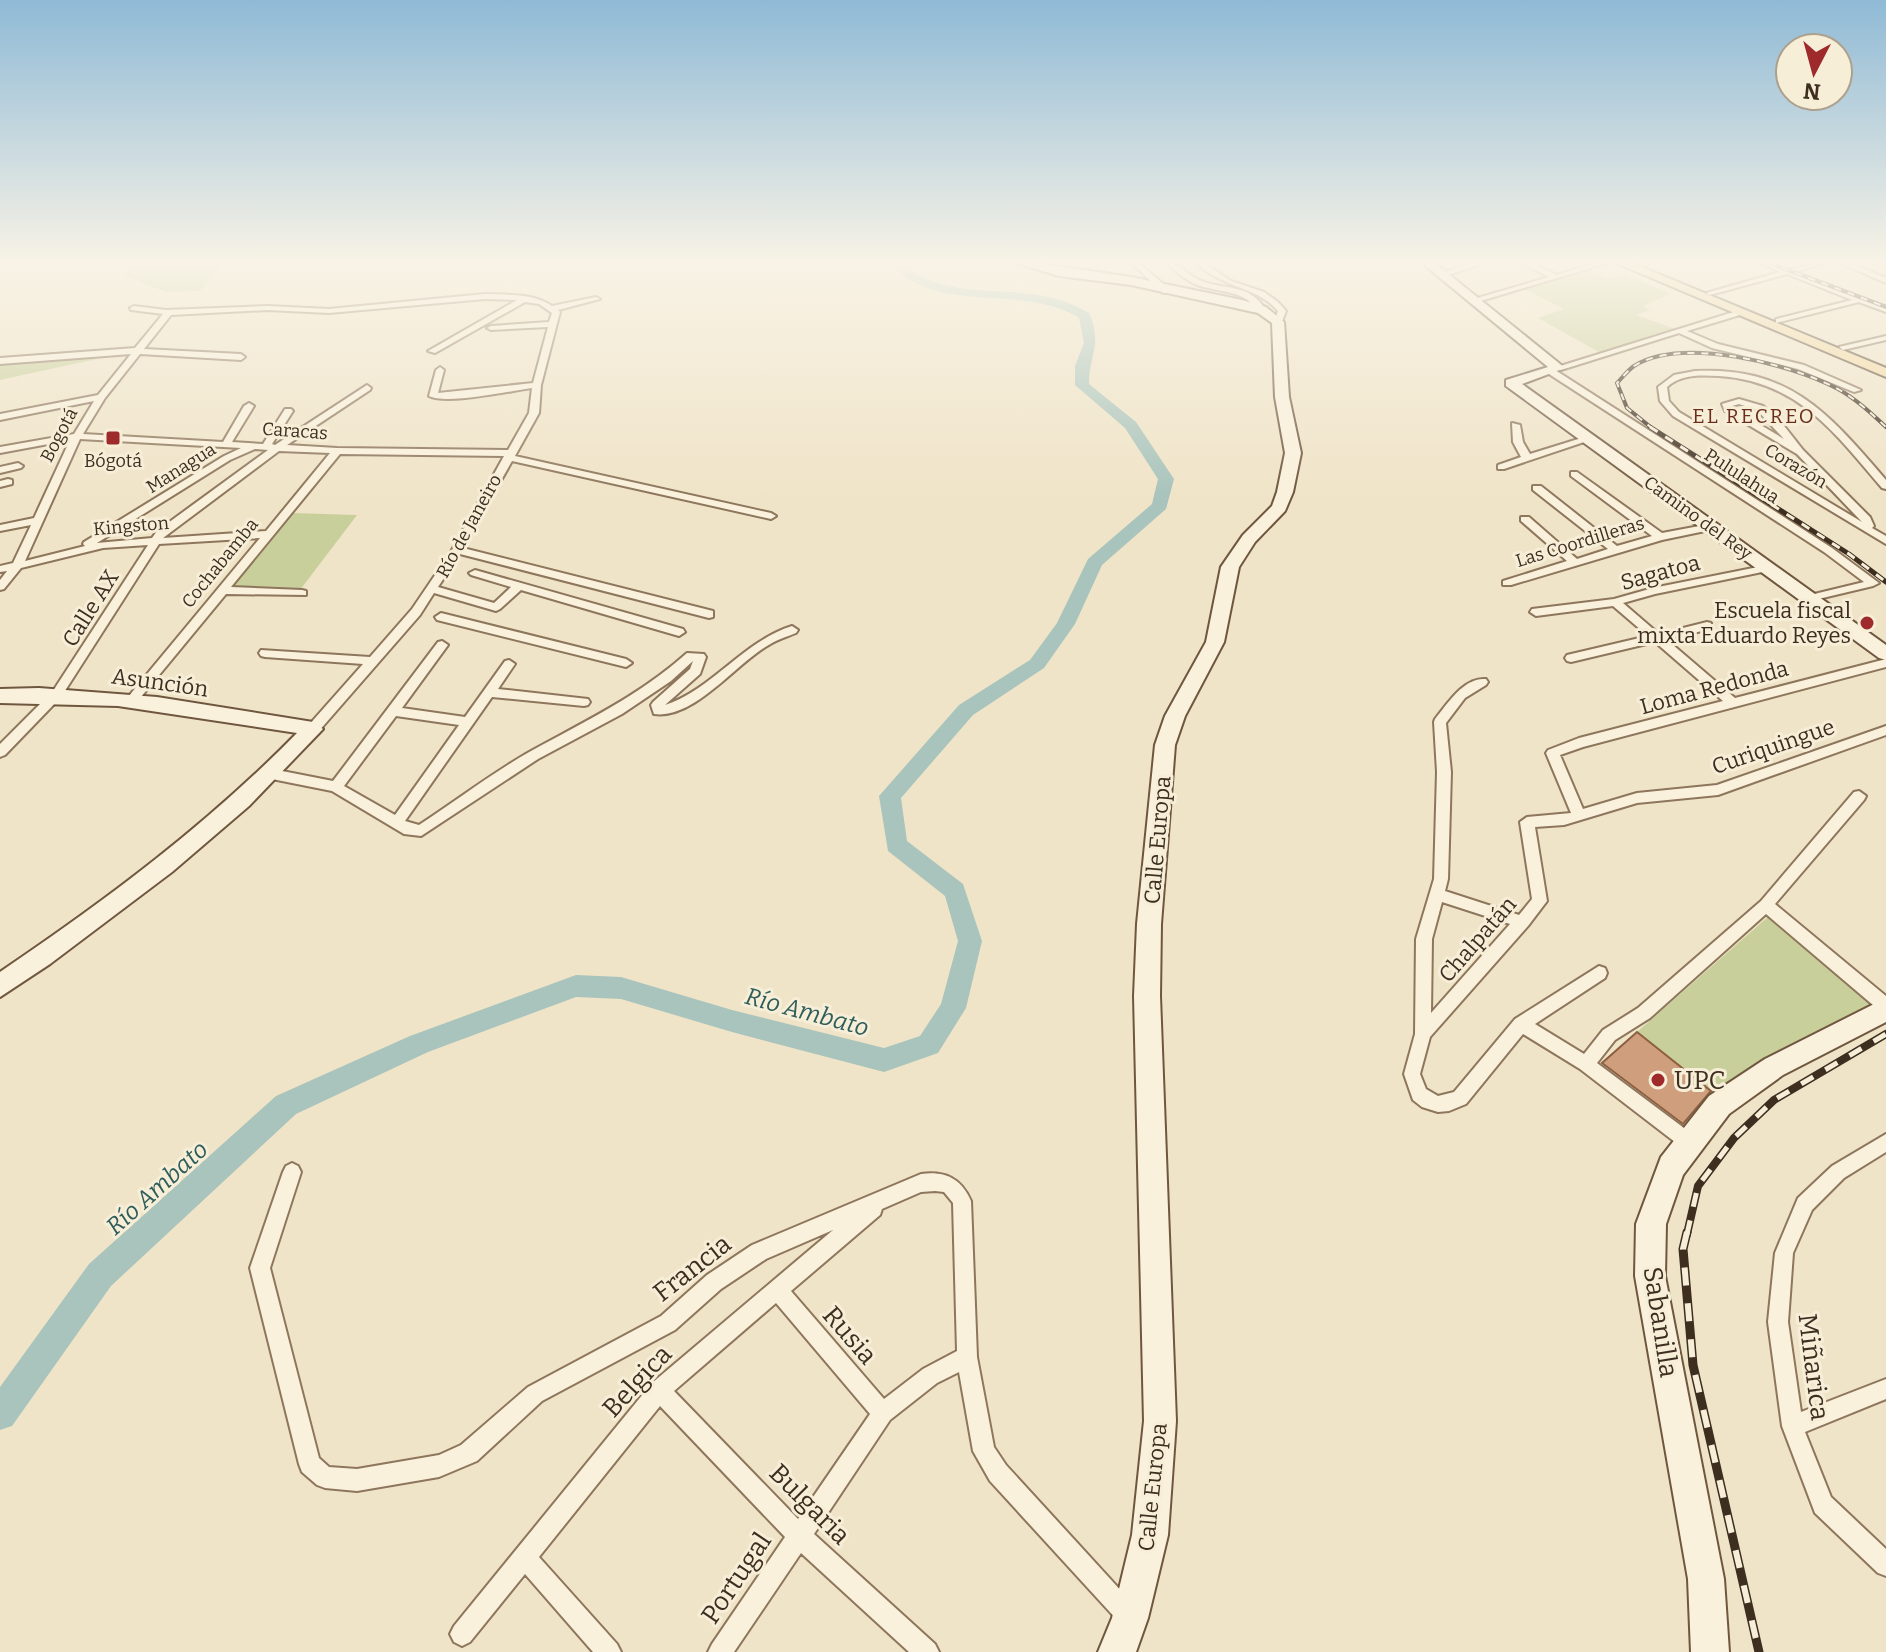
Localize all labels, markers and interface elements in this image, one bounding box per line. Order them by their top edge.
north arrow [1774,32,1854,112]
text: N [1802,77,1822,106]
street label: Bogotá [36,404,82,466]
district label: EL RECREO [1692,404,1816,428]
street label: Caracas [261,418,329,444]
marker: Bógotá [104,429,122,447]
street label: Managua [142,438,220,498]
street label: Corazón [1761,439,1832,494]
street label: Pululahua [1700,444,1784,508]
place label: Bógotá [84,450,142,472]
street label: Río de Janeiro [432,470,506,582]
street label: Camino del Rey [1639,471,1757,565]
street label: Kingston [92,512,170,540]
street label: Las Coordilleras [1513,512,1647,572]
street label: Cochabamba [177,514,263,612]
street label: Sagatoa [1617,549,1703,596]
street label: Calle AX [56,565,125,652]
place label: Escuela fiscal mixta Eduardo Reyes [1637,597,1851,649]
marker: Escuela fiscal mixta Eduardo Reyes [1858,614,1876,632]
street label: Loma Redonda [1637,655,1791,720]
street label: Asunción [110,662,210,703]
street label: Curiquingue [1708,713,1838,780]
street label: Calle Europa [1138,775,1177,905]
street label: Chalpatán [1433,891,1522,988]
water label: Río Ambato [742,982,872,1042]
place label: UPC [1674,1065,1725,1096]
marker: UPC [1649,1071,1667,1089]
water label: Río Ambato [101,1135,213,1241]
street label: Francia [647,1228,737,1308]
street label: Sabanilla [1636,1265,1685,1380]
street label: Rusia [816,1300,883,1371]
street label: Miñarica [1792,1312,1835,1422]
street label: Belgica [596,1339,678,1424]
street label: Calle Europa [1132,1422,1173,1553]
street label: Bulgaria [763,1458,856,1551]
street label: Portugal [695,1527,778,1630]

